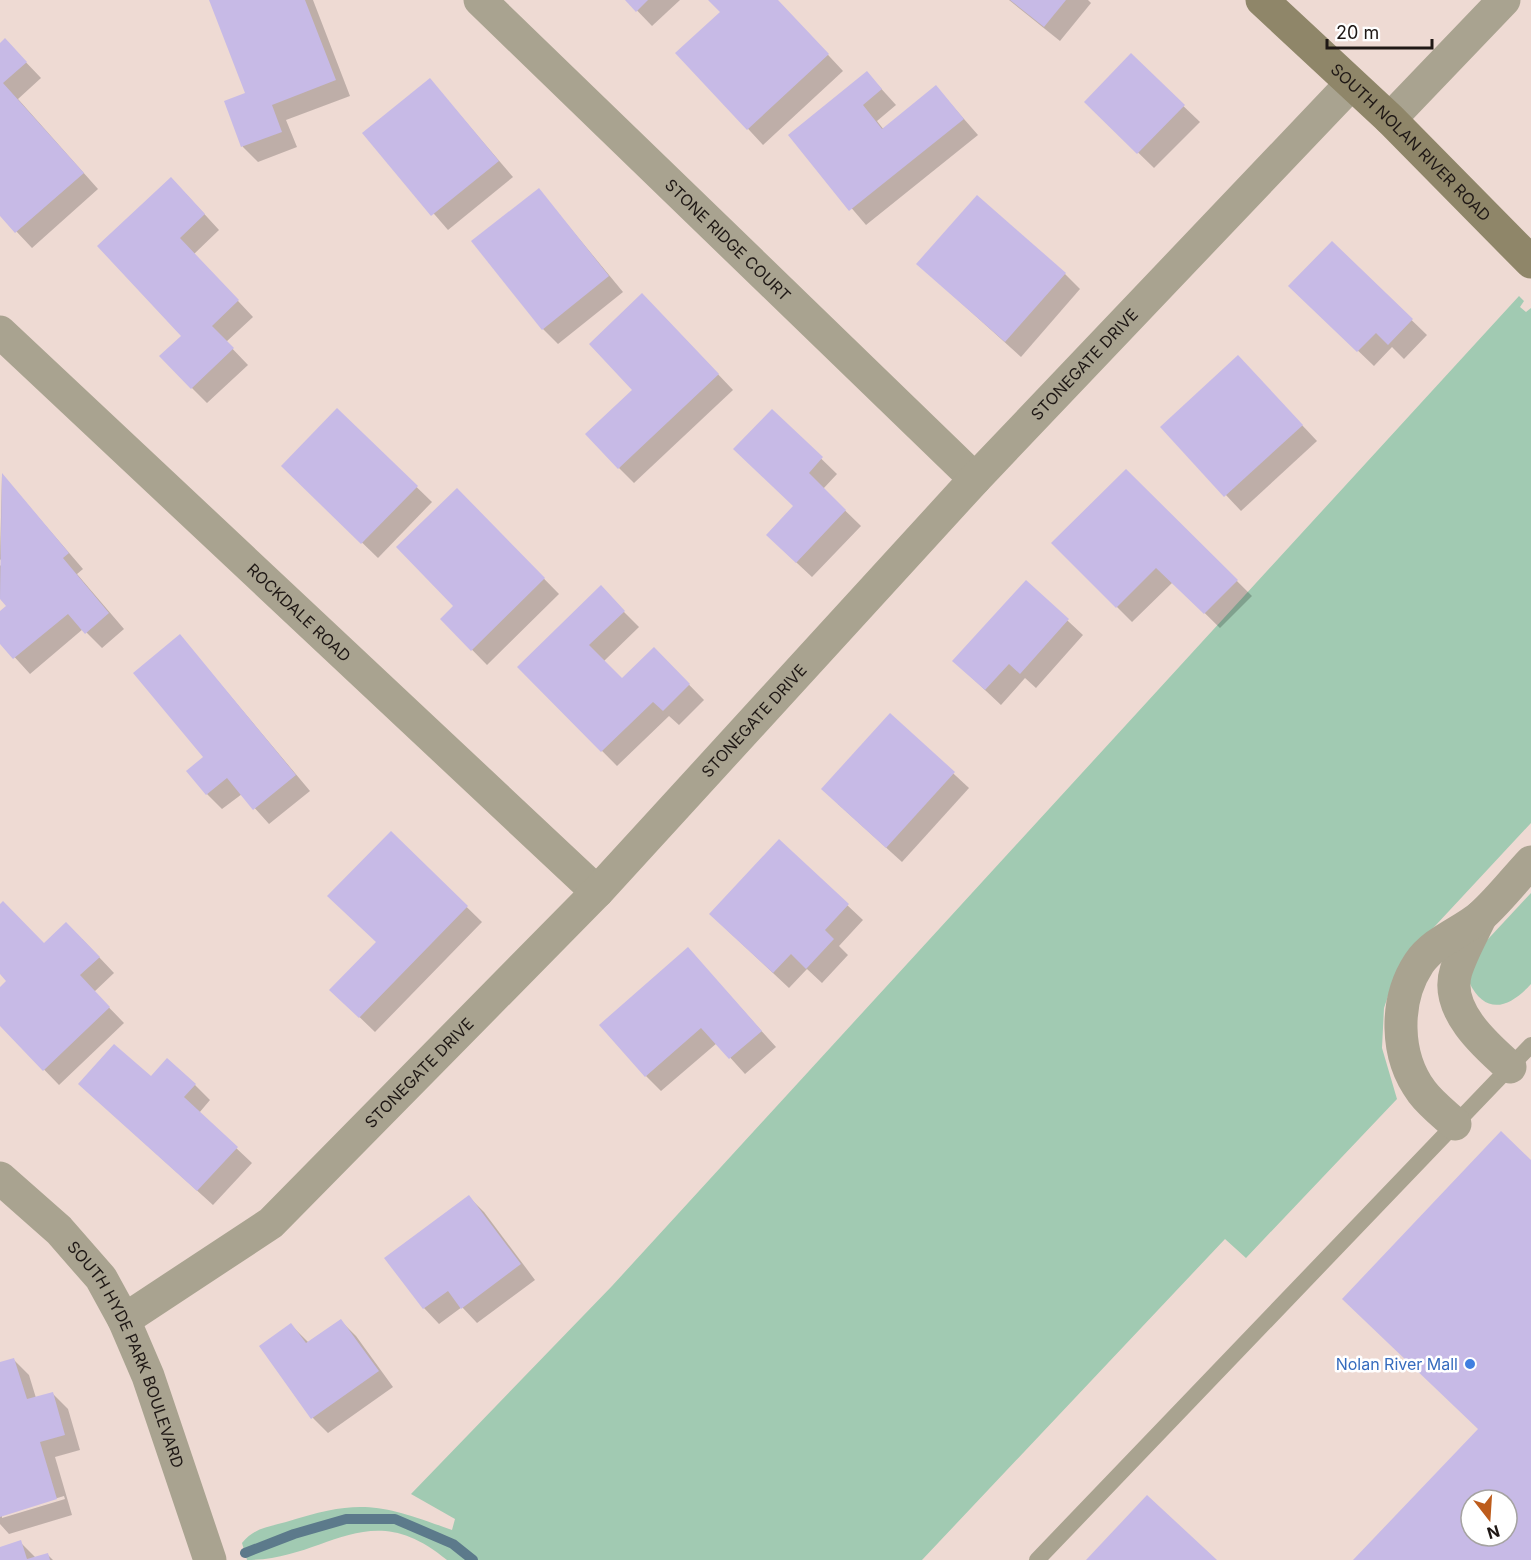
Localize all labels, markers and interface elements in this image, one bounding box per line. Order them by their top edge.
scale bar [1327,12,1432,50]
text: 20 m [1336,22,1379,43]
street label: SOUTH NOLAN RIVER ROAD [1327,59,1495,225]
street label: STONE RIDGE COURT [661,175,795,305]
street label: STONEGATE DRIVE [1026,304,1142,424]
street label: ROCKDALE ROAD [243,559,355,666]
street label: STONEGATE DRIVE [697,660,811,781]
street label: STONEGATE DRIVE [360,1014,478,1132]
street label: SOUTH HYDE PARK BOULEVARD [63,1237,188,1471]
place label: Nolan River Mall [1336,1354,1458,1374]
marker: Nolan River Mall [1463,1357,1477,1371]
north arrow [1459,1488,1519,1548]
text: N [1485,1521,1502,1544]

